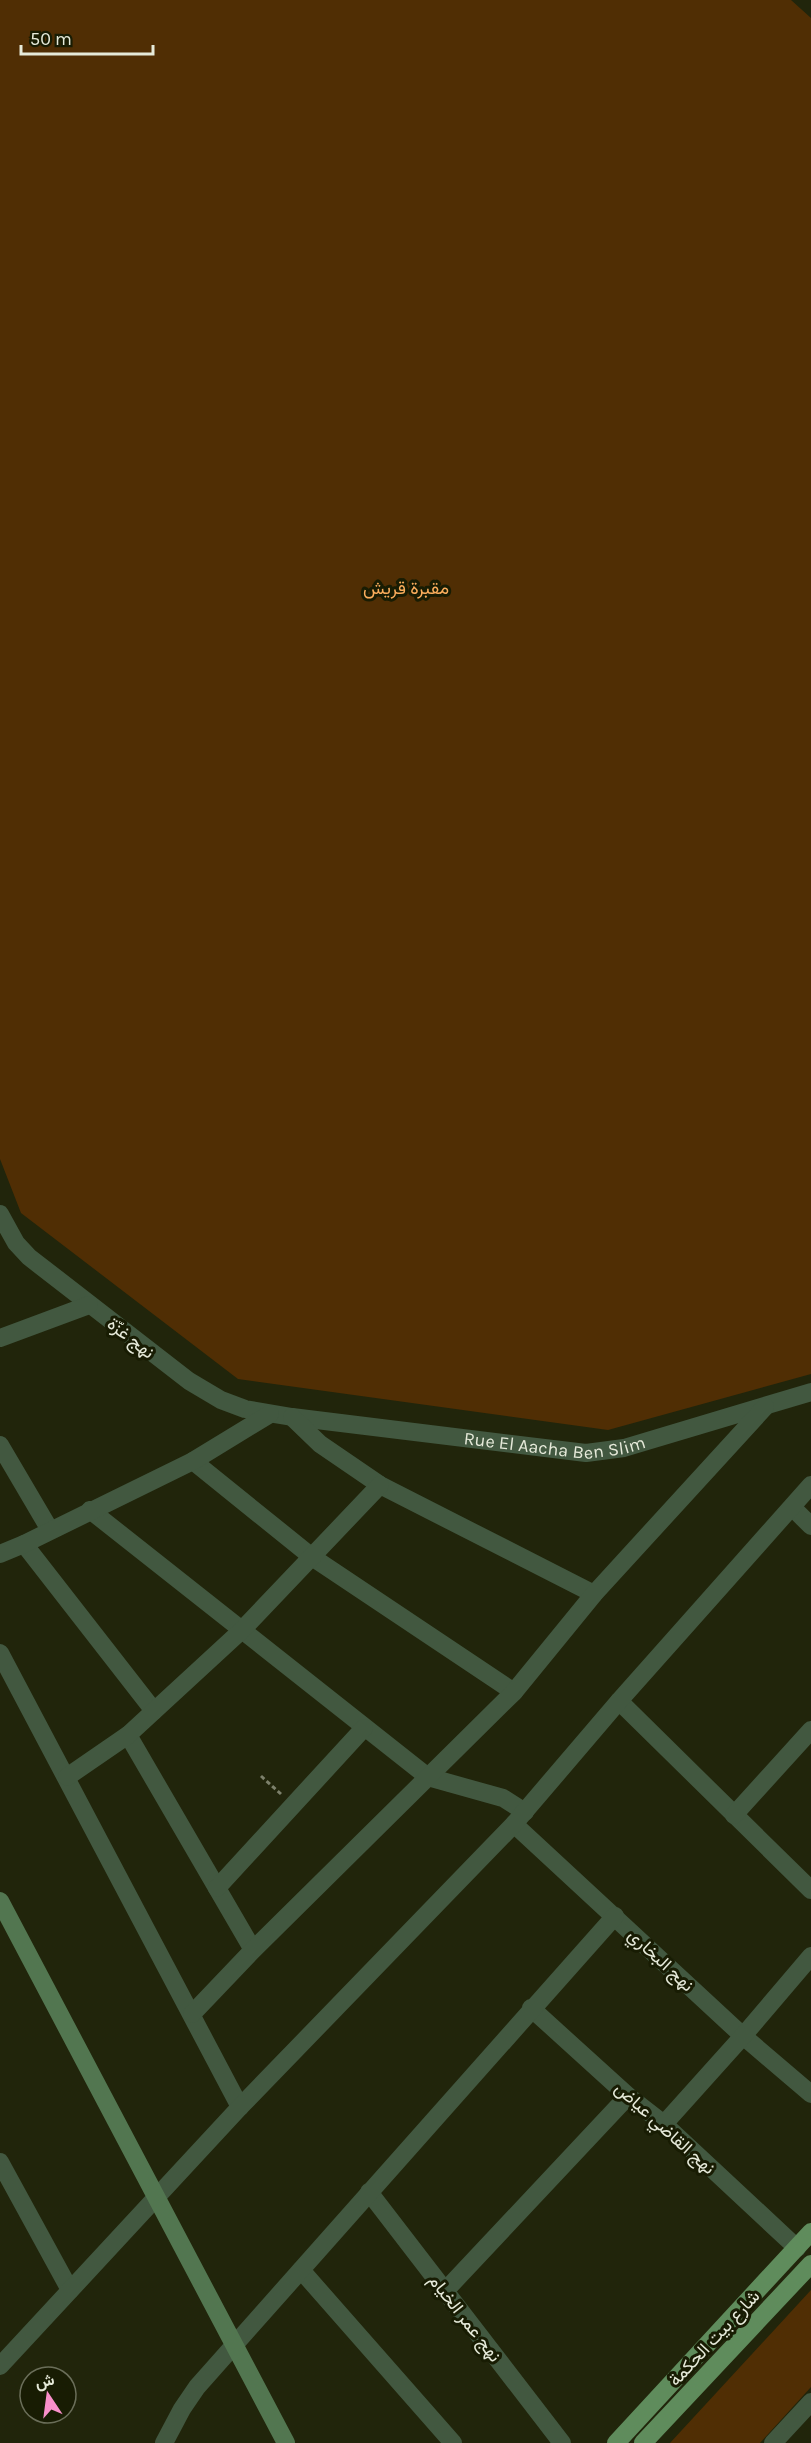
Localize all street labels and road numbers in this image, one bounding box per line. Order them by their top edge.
street label: نهج غزّة [102,1313,159,1364]
street label: Rue El Aacha Ben Slim [463,1427,648,1464]
street label: نهج البخاري [621,1924,699,1999]
street label: نهج القاضي عياض [607,2077,720,2182]
street label: نهج عمر الخيام [423,2270,506,2367]
street label: شارع بيت الحكمة [664,2285,765,2391]

